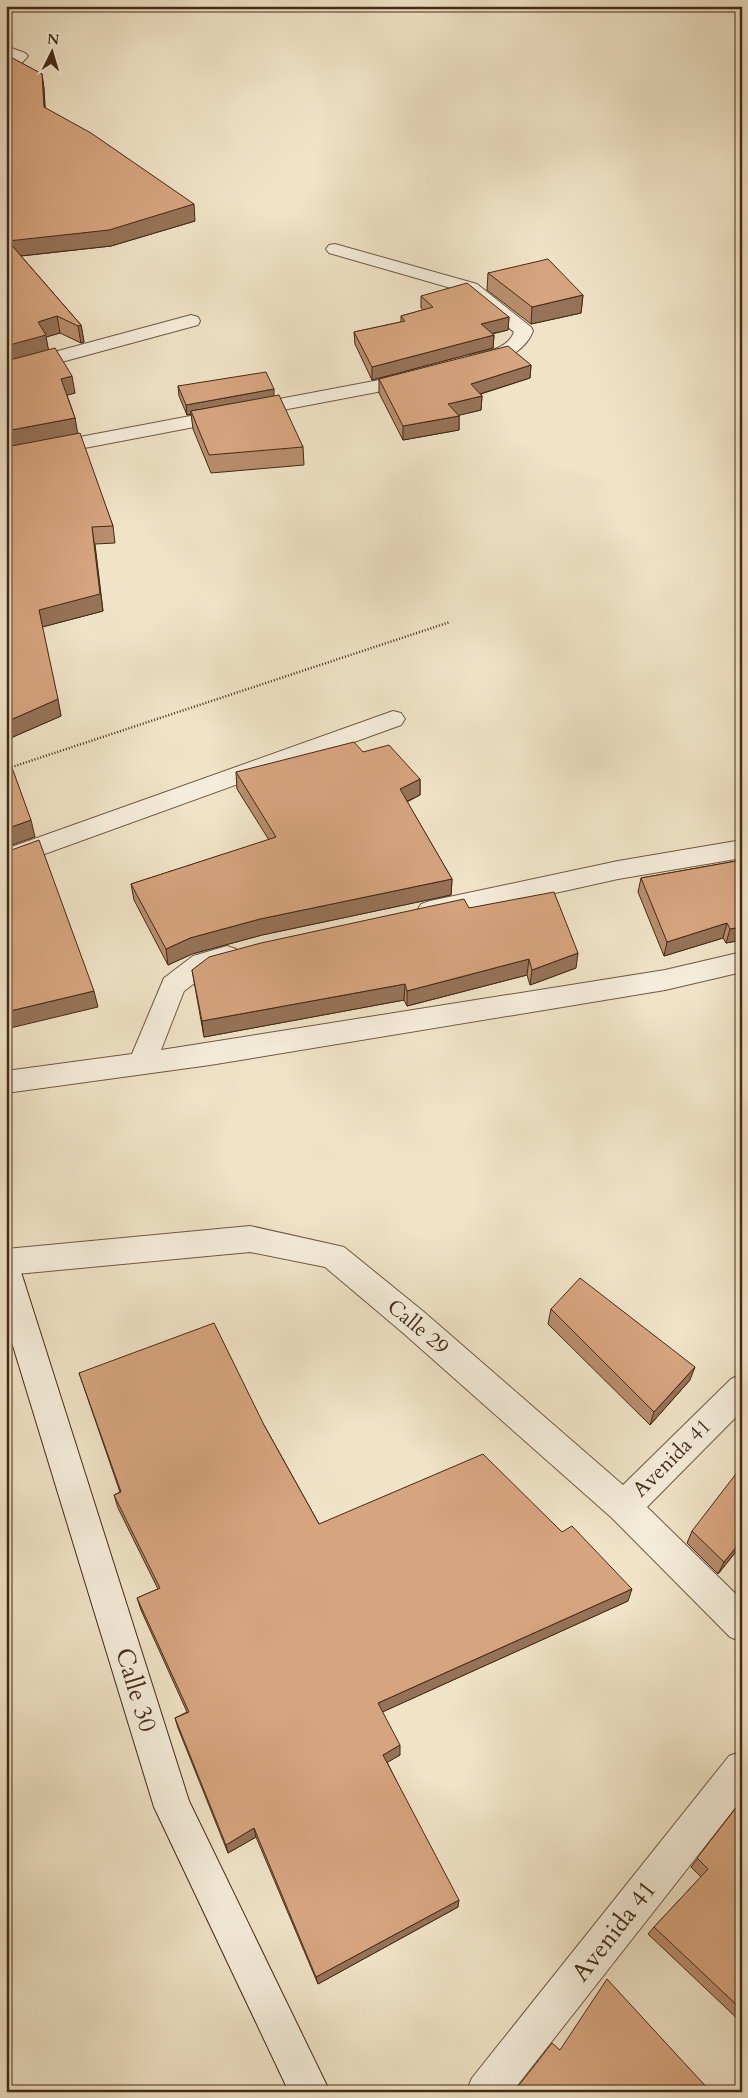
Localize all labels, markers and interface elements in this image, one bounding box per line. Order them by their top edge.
north arrow [28,28,78,78]
text: N [46,30,60,50]
street label: Calle 29 [381,1293,455,1362]
street label: Avenida 41 [626,1412,718,1504]
street label: Calle 30 [107,1644,165,1736]
street label: Avenida 41 [564,1873,664,1989]

